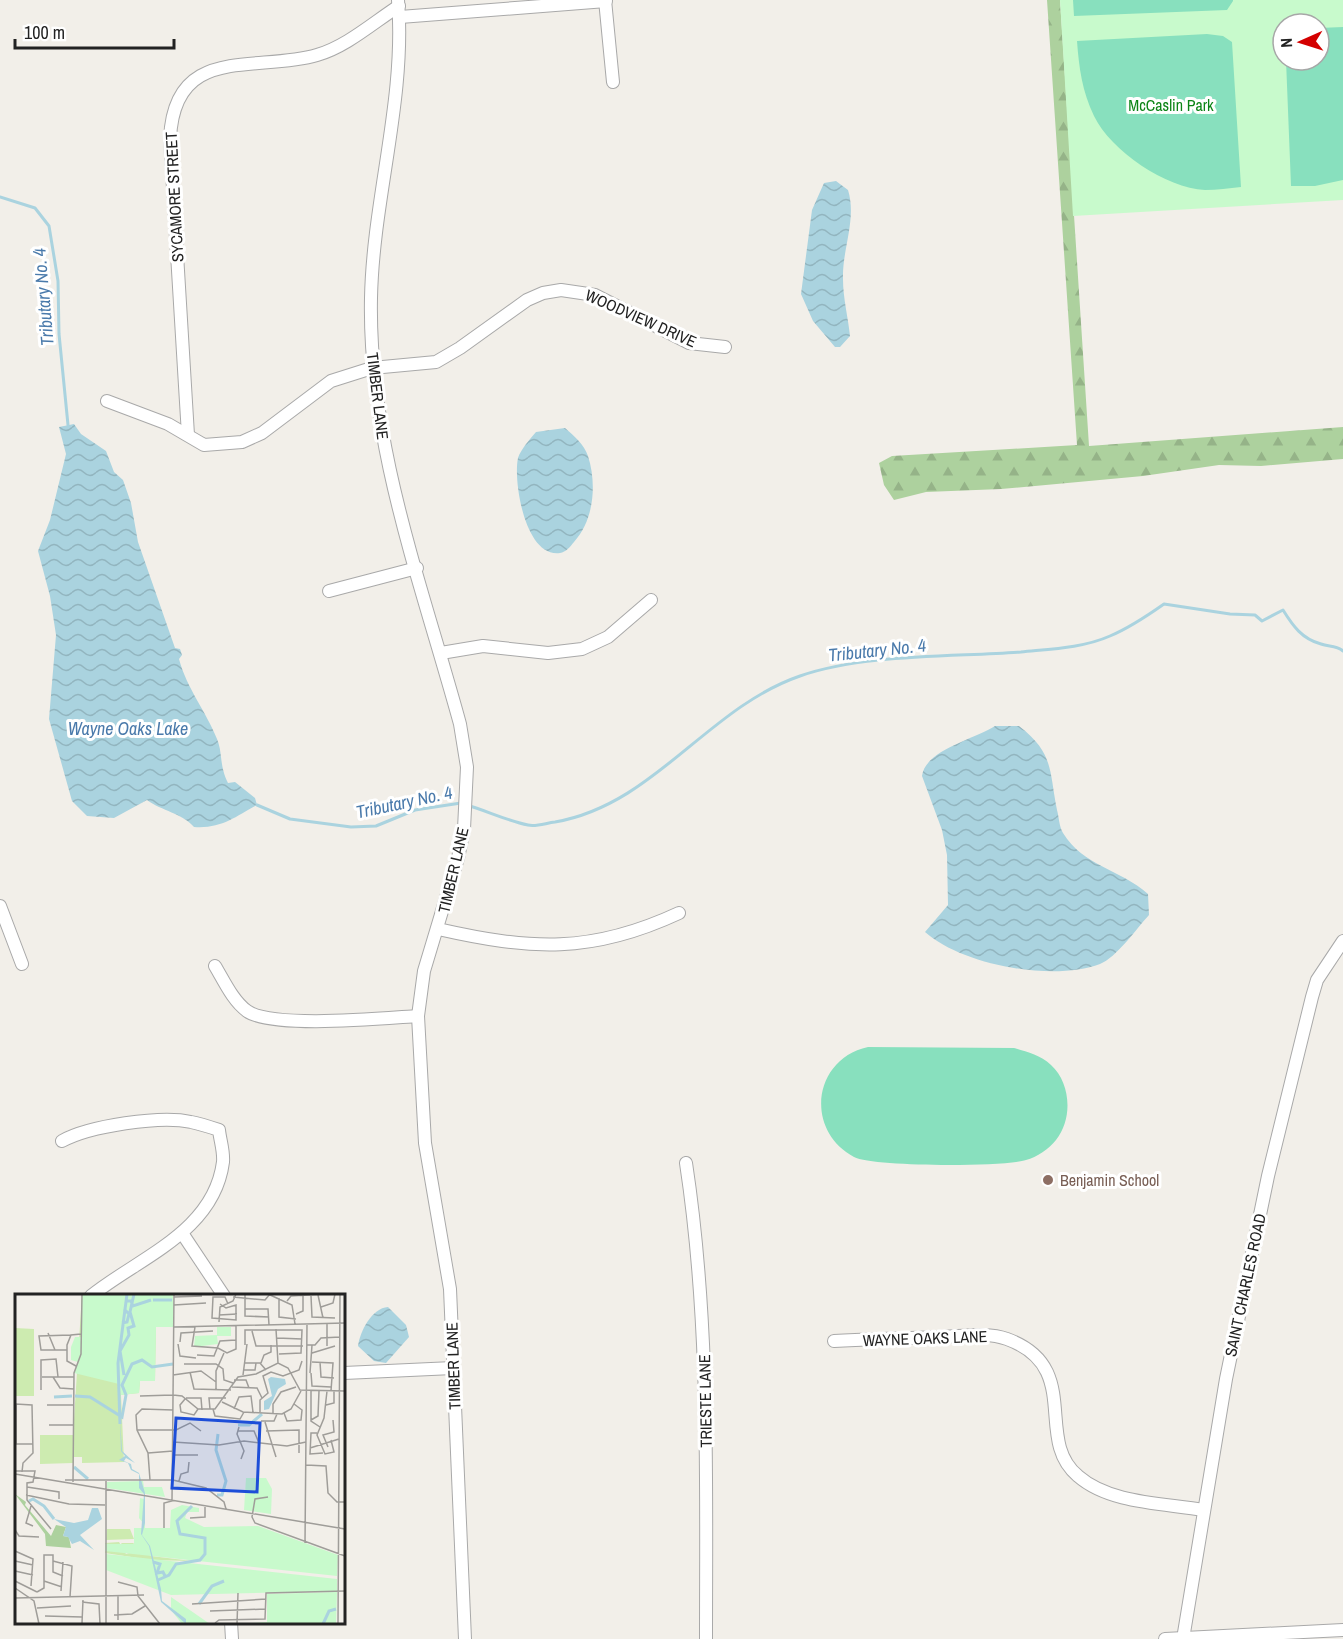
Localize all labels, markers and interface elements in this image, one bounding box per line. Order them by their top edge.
scale bar [15,12,174,50]
north arrow [1271,12,1331,72]
text: 100 m [24,20,65,45]
text: N [1275,37,1297,48]
park label: McCaslin Park [1128,94,1214,116]
street label: SYCAMORE STREET [160,131,188,263]
water label: Tributary No. 4 [26,247,60,347]
street label: WOODVIEW DRIVE [582,284,700,352]
street label: TIMBER LANE [362,351,394,441]
water label: Tributary No. 4 [827,632,927,668]
water label: Wayne Oaks Lake [68,716,188,741]
water label: Tributary No. 4 [354,780,454,824]
street label: TIMBER LANE [432,825,474,915]
place label: Benjamin School [1060,1169,1159,1191]
marker: Benjamin School [1041,1173,1055,1187]
street label: SAINT CHARLES ROAD [1219,1212,1271,1358]
inset map [15,1294,345,1624]
street label: TIMBER LANE [440,1322,466,1410]
street label: WAYNE OAKS LANE [862,1325,988,1351]
street label: TRIESTE LANE [693,1354,717,1448]

